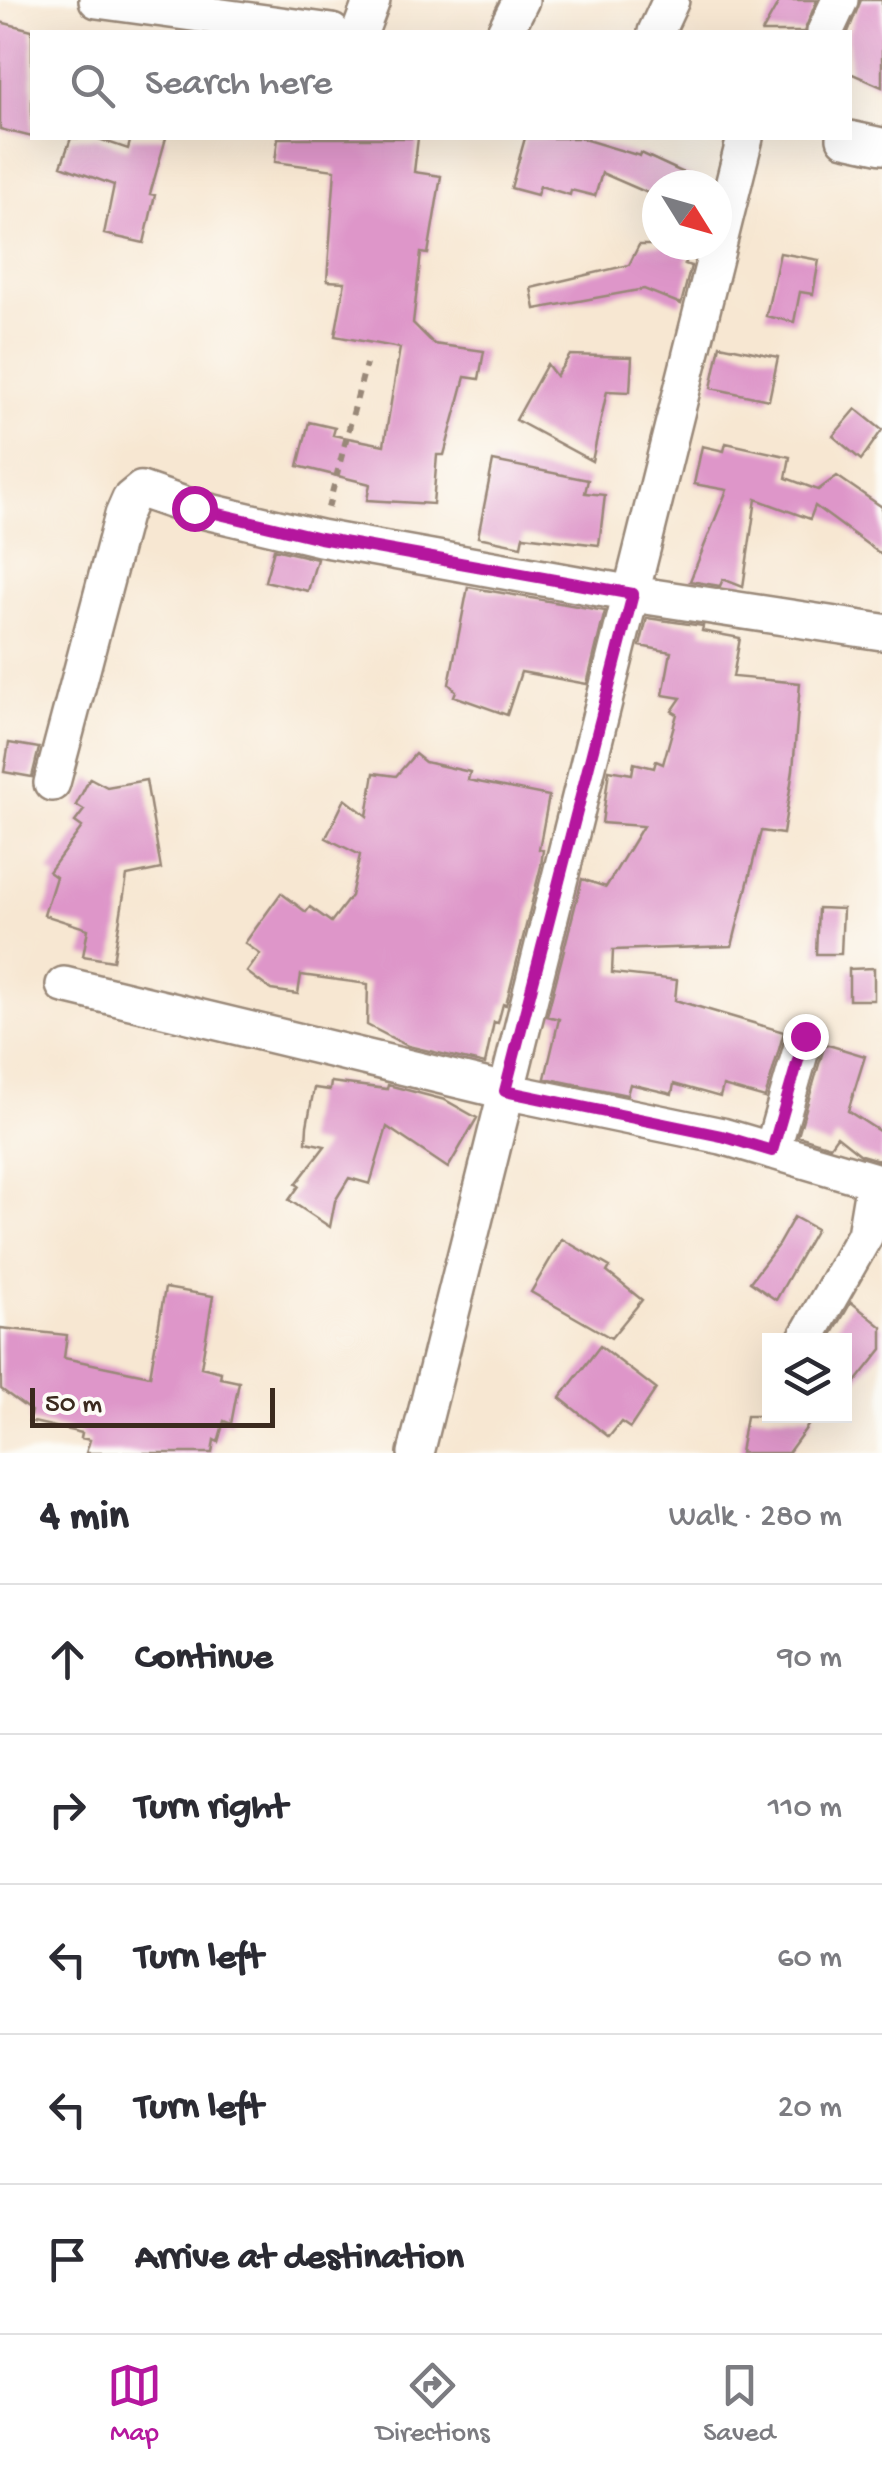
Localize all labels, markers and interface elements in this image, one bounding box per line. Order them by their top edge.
search box [30,30,852,140]
icon: search [65,58,120,113]
text: Search here [145,63,332,107]
north arrow [642,170,732,260]
route start [172,486,218,532]
route end [783,1014,829,1060]
map controls [762,1333,852,1423]
button: layers [762,1333,852,1423]
scale bar [30,1383,275,1428]
text: 50 m [45,1389,102,1422]
text: 4 min [40,1494,129,1543]
text: Walk · 280 m [669,1499,842,1537]
icon: ahead [40,1632,95,1687]
text: Continue [135,1637,273,1681]
text: 90 m [778,1640,842,1678]
icon: right [40,1782,95,1837]
text: Turn right [135,1787,287,1831]
text: 110 m [768,1790,842,1828]
icon: left [40,1932,95,1987]
text: Turn left [135,1937,263,1981]
text: 60 m [777,1940,842,1978]
icon: left [40,2082,95,2137]
text: Turn left [135,2087,263,2131]
text: 20 m [778,2090,842,2128]
icon: arrive [40,2232,95,2287]
text: Arrive at destination [135,2237,464,2281]
tab: Map [107,2358,162,2451]
tab: Directions [376,2358,490,2451]
tab: Saved [703,2358,775,2451]

